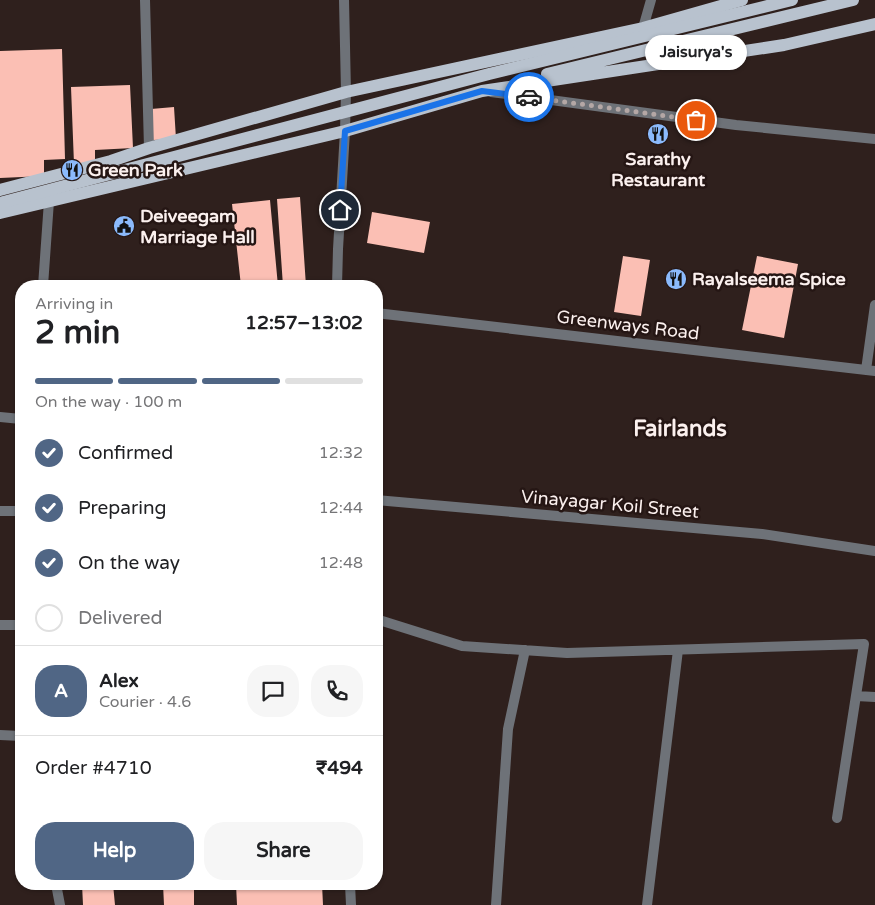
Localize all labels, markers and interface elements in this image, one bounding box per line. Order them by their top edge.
callout: Jaisurya's [645,35,747,70]
text: Jaisurya's [660,42,732,62]
courier [504,72,554,122]
icon: car [515,83,543,111]
pin [675,99,717,141]
icon: bag [682,106,710,134]
restaurant icon: Sarathy Restaurant [646,122,670,146]
place label: Sarathy Restaurant [611,148,705,191]
restaurant icon: Green Park [60,158,84,182]
place label: Green Park [88,159,183,181]
pin [319,189,361,231]
icon: home [326,196,354,224]
place label: Deiveegam Marriage Hall [140,205,255,248]
public building icon: Deiveegam Marriage Hall [112,214,136,238]
restaurant icon: Rayalseema Spice [664,267,688,291]
place label: Rayalseema Spice [692,268,846,290]
text: Arriving in [35,294,113,314]
street label: Greenways Road [555,305,701,345]
text: 12:57–13:02 [245,312,363,334]
text: 2 min [35,314,120,352]
text: On the way · 100 m [35,392,182,412]
district label: Fairlands [633,416,727,442]
icon: check [35,439,63,467]
text: Confirmed [78,442,173,464]
text: 12:32 [319,443,363,463]
street label: Vinayagar Koil Street [520,485,700,523]
icon: check [35,494,63,522]
text: Preparing [78,497,167,519]
text: 12:44 [319,498,363,518]
icon: check [35,549,63,577]
text: On the way [78,552,180,574]
text: 12:48 [319,553,363,573]
text: Delivered [78,607,163,629]
button: chat [247,665,299,717]
button: phone [311,665,363,717]
text: Alex [99,670,139,692]
text: A [54,680,68,702]
text: Courier · 4.6 [99,692,191,712]
text: Order #4710 [35,757,152,779]
text: ₹494 [316,757,363,779]
button: Help [35,822,194,880]
button: Share [204,822,363,880]

